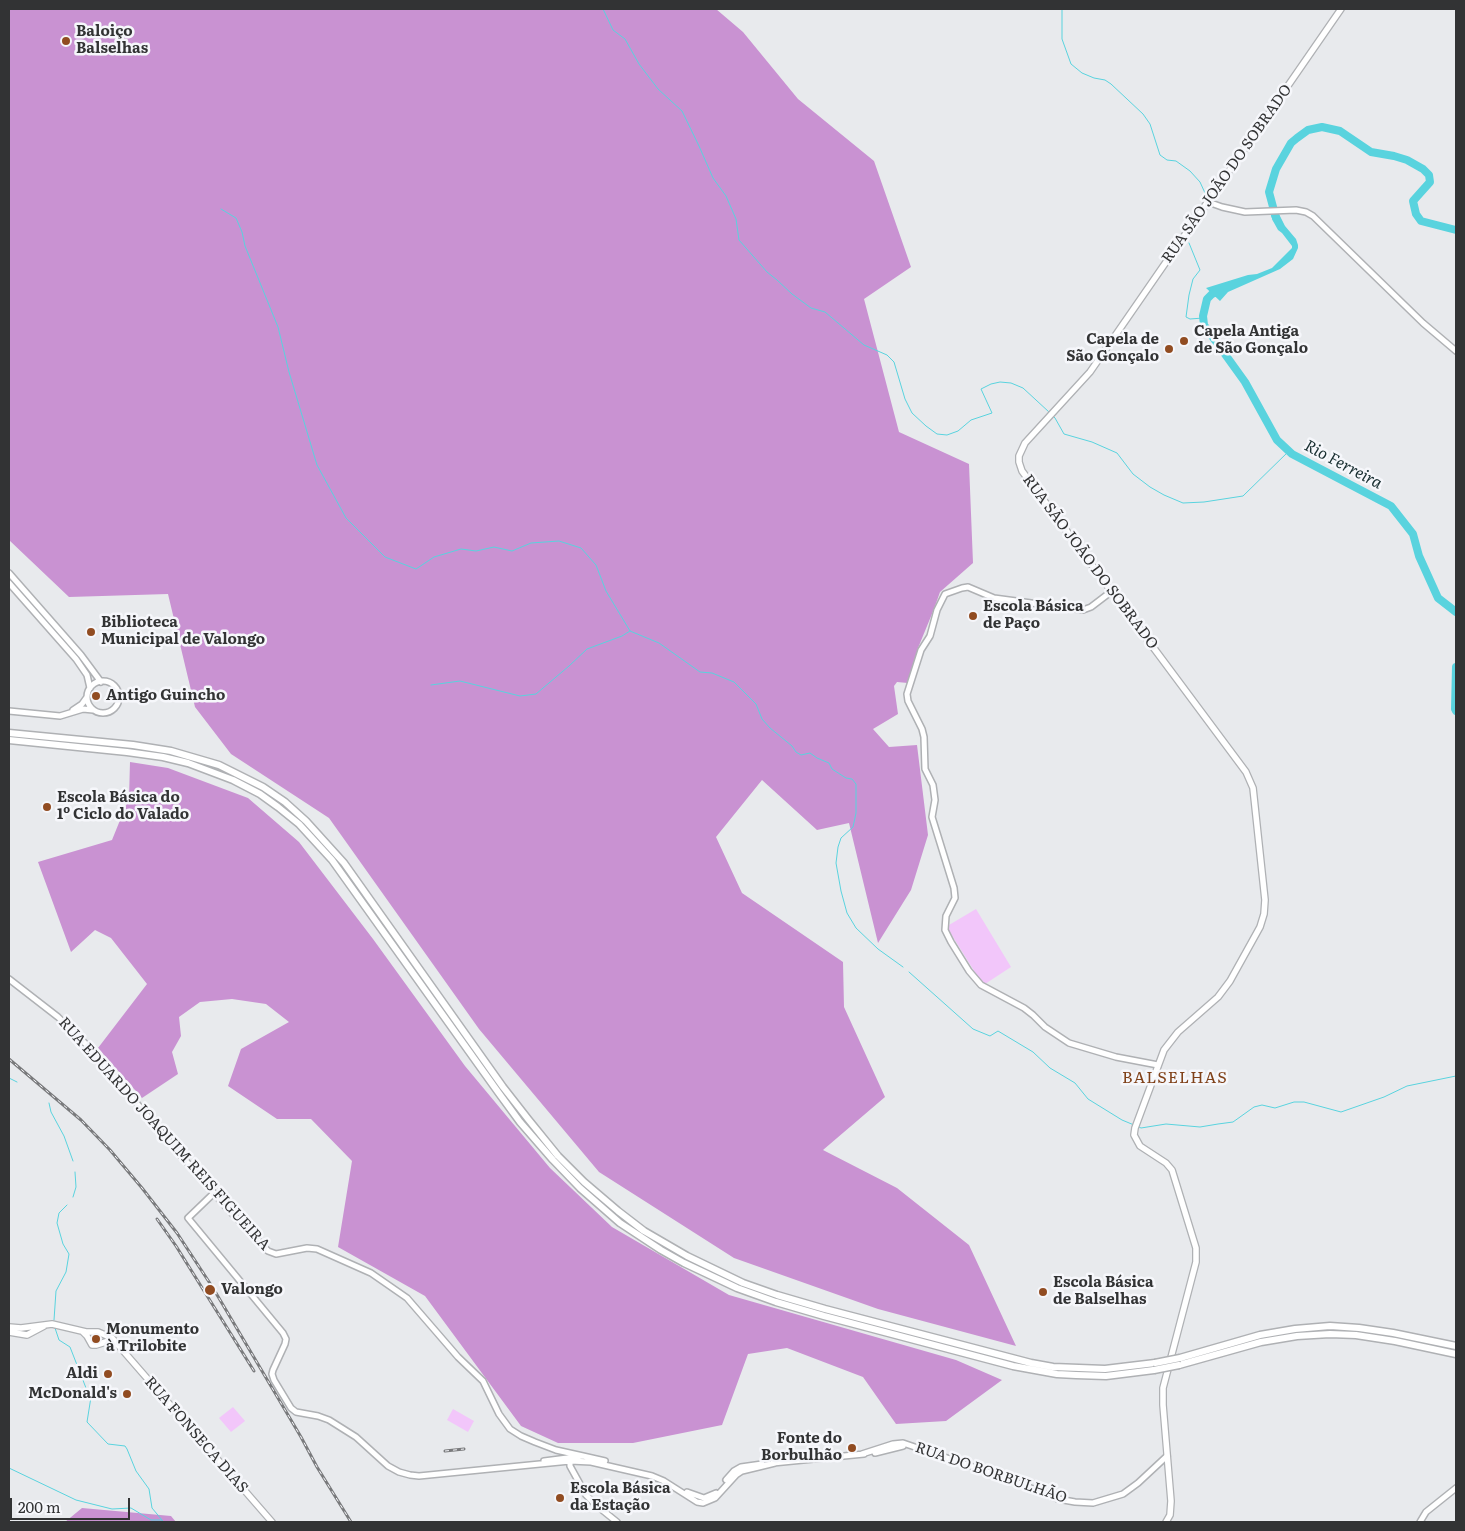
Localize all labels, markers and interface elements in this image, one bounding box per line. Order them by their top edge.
place label: Baloiço Balselhas [76,23,148,58]
marker: Baloiço Balselhas [60,35,72,47]
street label: RUA SÃO JOÃO DO SOBRADO [1158,81,1296,267]
place label: Capela Antiga de São Gonçalo [1194,323,1308,358]
place label: Capela de São Gonçalo [1066,331,1159,366]
marker: Capela Antiga de São Gonçalo [1178,335,1190,347]
marker: Capela de São Gonçalo [1163,343,1175,355]
water label: Rio Ferreira [1301,437,1385,493]
street label: RUA SÃO JOÃO DO SOBRADO [1018,471,1162,653]
place label: Escola Básica de Paço [983,598,1084,633]
marker: Escola Básica de Paço [967,610,979,622]
place label: Biblioteca Municipal de Valongo [101,614,265,649]
marker: Biblioteca Municipal de Valongo [85,626,97,638]
place label: Antigo Guincho [106,687,225,705]
marker: Antigo Guincho [90,690,102,702]
place label: Escola Básica do 1º Ciclo do Valado [57,789,189,824]
marker: Escola Básica do 1º Ciclo do Valado [41,801,53,813]
street label: RUA EDUARDO JOAQUIM REIS FIGUEIRA [55,1014,273,1254]
district label: BALSELHAS [1121,1068,1229,1088]
place label: Escola Básica de Balselhas [1053,1274,1154,1309]
place label: Valongo [221,1281,283,1299]
marker: Valongo [203,1283,217,1297]
marker: Escola Básica de Balselhas [1037,1286,1049,1298]
place label: Monumento à Trilobite [106,1321,199,1356]
marker: Monumento à Trilobite [90,1333,102,1345]
place label: Aldi [66,1365,98,1383]
marker: Aldi [102,1368,114,1380]
street label: RUA FONSECA DIAS [141,1373,251,1497]
place label: McDonald's [28,1385,117,1403]
marker: McDonald's [121,1388,133,1400]
place label: Fonte do Borbulhão [761,1430,842,1465]
street label: RUA DO BORBULHÃO [913,1439,1069,1507]
marker: Fonte do Borbulhão [846,1442,858,1454]
place label: Escola Básica da Estação [570,1480,671,1515]
scale bar [12,1488,132,1520]
marker: Escola Básica da Estação [554,1492,566,1504]
text: 200 m [18,1495,61,1518]

